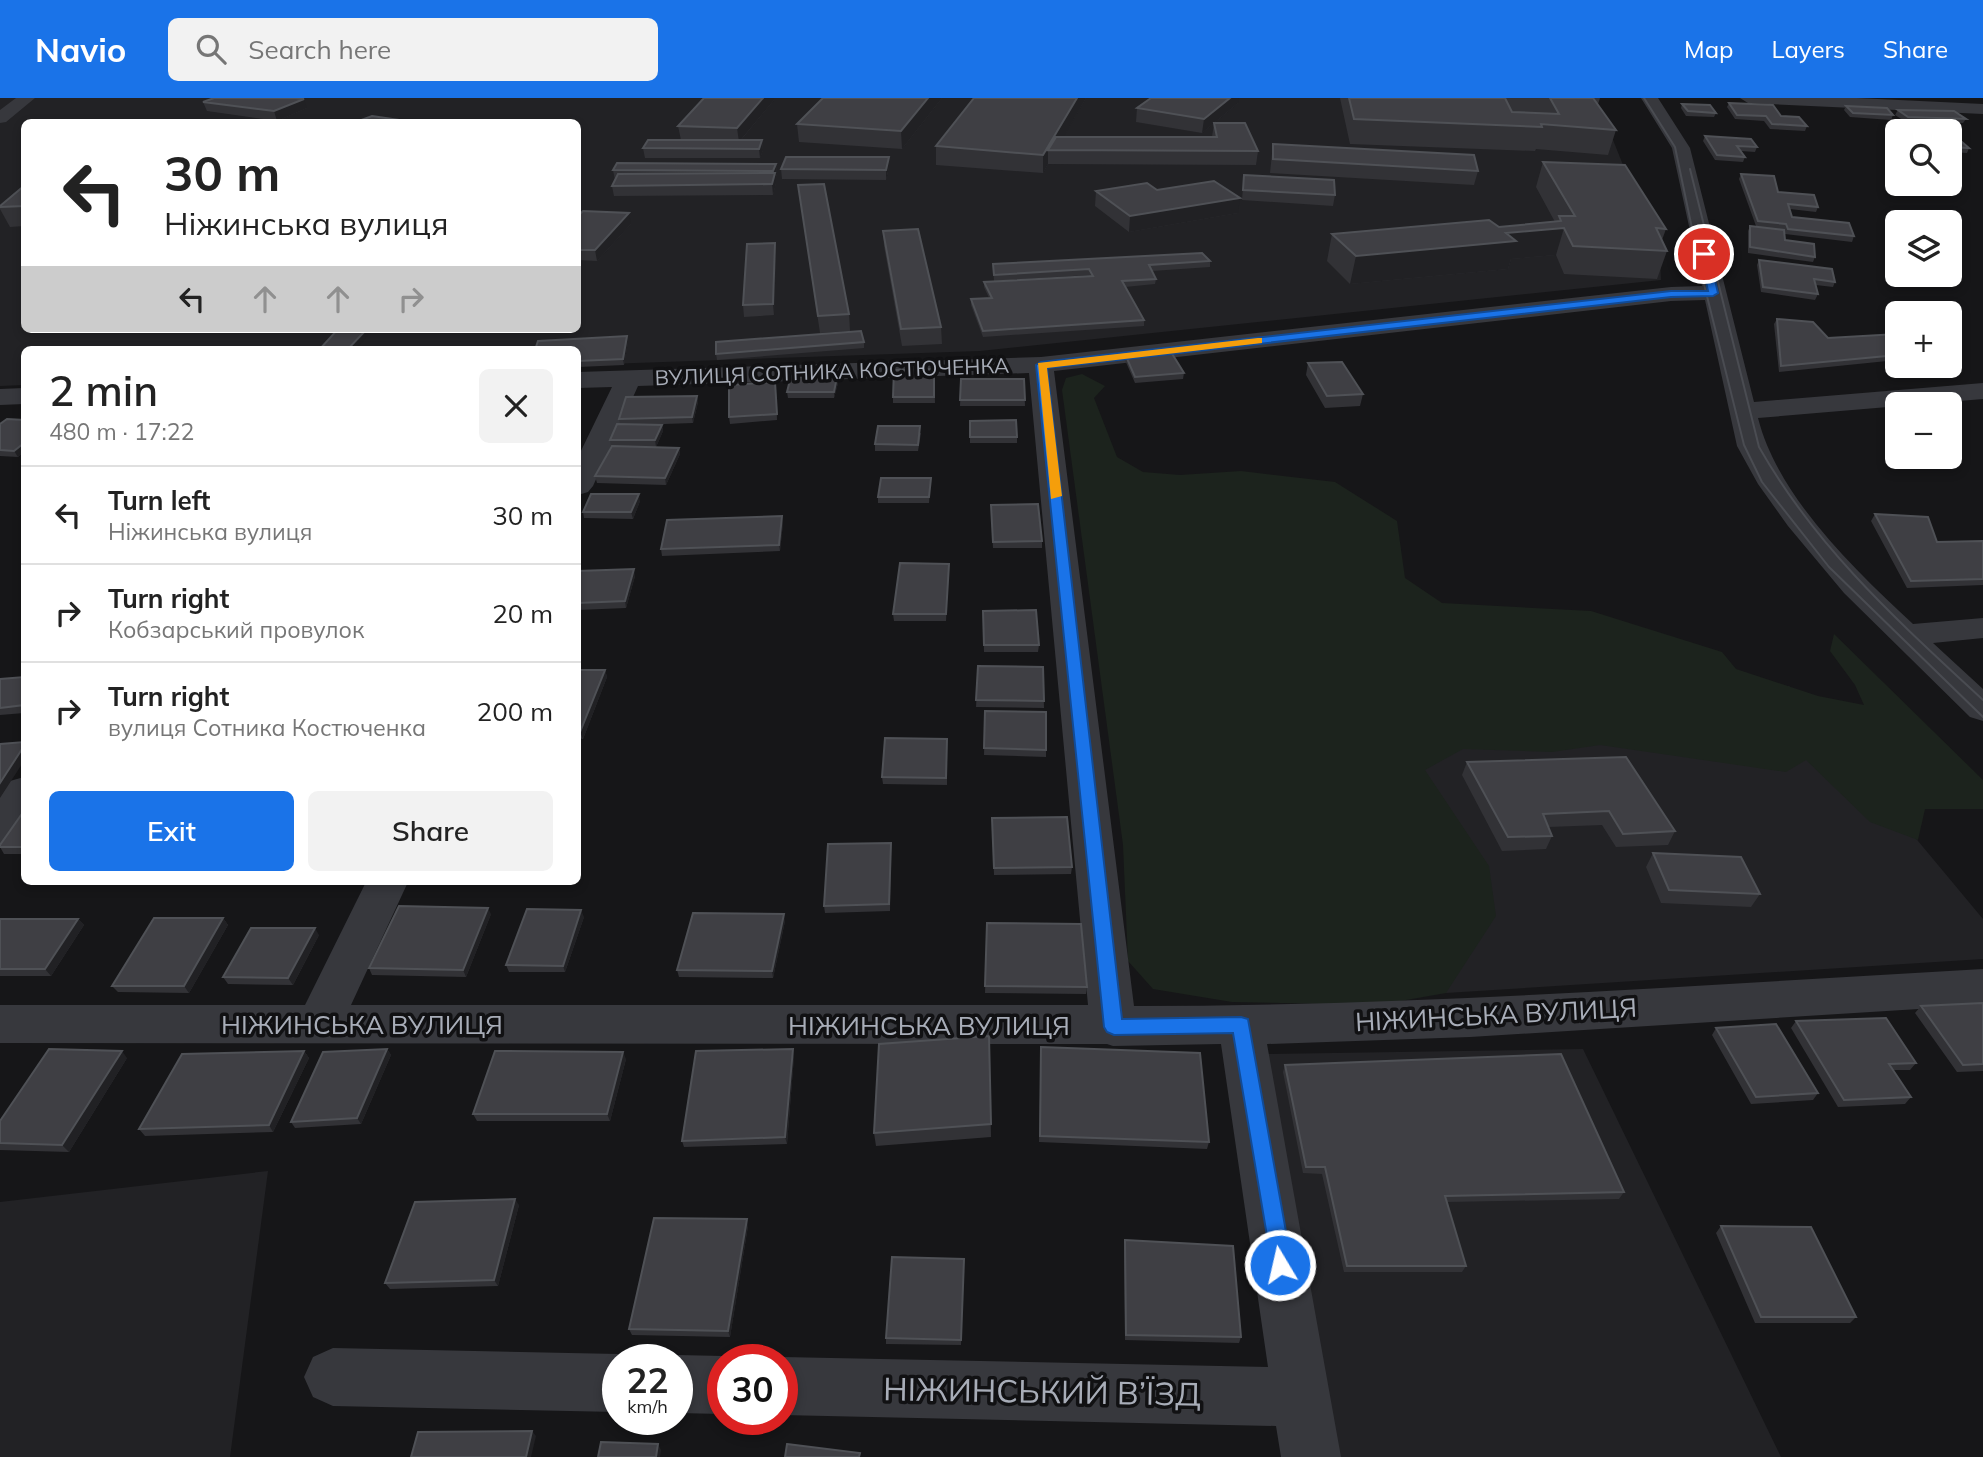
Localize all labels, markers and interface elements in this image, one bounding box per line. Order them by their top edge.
search box [168,18,658,81]
text: Navio [35,29,126,70]
icon: search [192,30,230,68]
text: Search here [248,33,391,66]
text: Map [1684,34,1733,64]
text: Layers [1771,34,1845,64]
text: Share [1883,34,1948,64]
map controls [1885,119,1962,469]
button: search [1885,119,1962,196]
text: 30 m [164,142,280,203]
icon: left [49,147,140,238]
text: Ніжинська вулиця [164,203,448,243]
button: layers [1885,210,1962,287]
pin [1674,224,1734,284]
icon: arrive [1685,235,1723,273]
icon: left [173,280,211,318]
icon: ahead [246,280,284,318]
icon: ahead [319,280,357,318]
icon: right [392,280,430,318]
button: + [1885,301,1962,378]
street label: ВУЛИЦЯ СОТНИКА КОСТЮЧЕНКА [654,352,1010,390]
text: 2 min [49,364,158,417]
button: close [479,369,553,443]
button: − [1885,392,1962,469]
text: 480 m · 17:22 [49,417,194,446]
text: Turn left [108,484,210,517]
icon: left [49,496,87,534]
text: 30 m [492,499,553,532]
text: Ніжинська вулиця [108,517,312,546]
text: Turn right [108,582,229,615]
icon: right [49,594,87,632]
text: 20 m [492,597,553,630]
text: Кобзарський провулок [108,615,364,644]
text: Turn right [108,680,229,713]
icon: right [49,692,87,730]
text: 200 m [477,695,553,728]
text: вулиця Сотника Костюченка [108,713,426,742]
button: Exit [49,791,294,871]
button: Share [308,791,553,871]
street label: НІЖИНСЬКА ВУЛИЦЯ [1354,991,1638,1038]
street label: НІЖИНСЬКА ВУЛИЦЯ [221,1008,503,1041]
street label: НІЖИНСЬКА ВУЛИЦЯ [788,1009,1070,1042]
position arrow [1243,1228,1317,1302]
speed limit sign: 30 [707,1344,798,1435]
text: 22 [626,1358,669,1402]
street label: НІЖИНСЬКИЙ В’ЇЗД [883,1368,1201,1414]
text: km/h [627,1395,668,1418]

